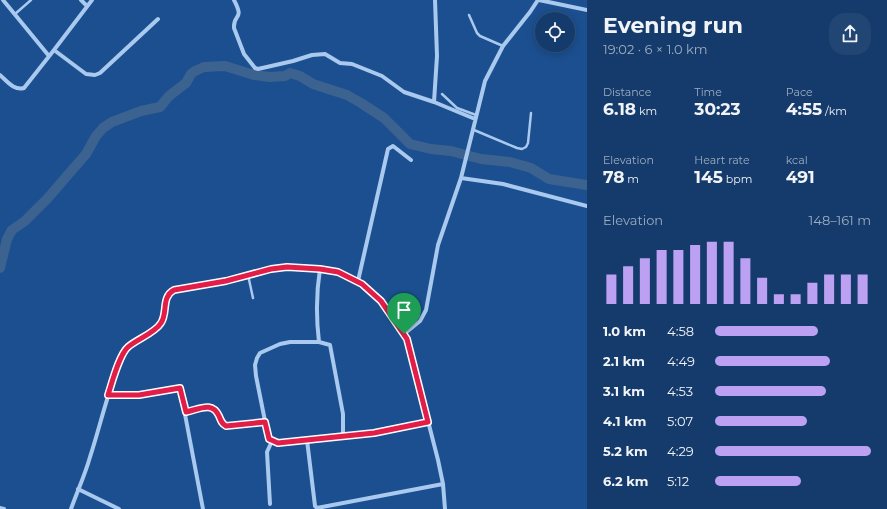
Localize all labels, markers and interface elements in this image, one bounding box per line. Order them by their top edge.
map controls [535,12,575,52]
button: locate [535,12,575,52]
text: Evening run [603,12,743,39]
button: share [829,13,871,55]
text: 19:02 · 6 × 1.0 km [603,41,707,57]
text: Distance [603,85,651,99]
text: Time [694,85,722,99]
text: Pace [786,85,813,99]
text: 6.18 [603,99,636,119]
text: 30:23 [694,99,740,119]
text: 4:55 [786,99,822,119]
text: km [636,104,657,118]
text: /km [822,104,847,118]
text: Elevation [603,153,654,167]
text: Heart rate [694,153,750,167]
text: kcal [786,153,808,167]
text: 78 [603,167,624,187]
text: 145 [694,167,723,187]
text: 491 [786,167,815,187]
text: m [624,172,639,186]
text: bpm [723,172,752,186]
text: Elevation [603,212,663,228]
text: 148–161 m [809,212,871,228]
pin [387,293,421,334]
icon: arrive [393,299,415,321]
text: 1.0 km [603,323,646,339]
text: 4:58 [667,323,694,339]
text: 2.1 km [603,353,645,369]
text: 4:49 [667,353,695,369]
text: 3.1 km [603,383,645,399]
text: 4:53 [667,383,693,399]
text: 4.1 km [603,413,646,429]
text: 5:07 [667,413,693,429]
text: 5.2 km [603,443,648,459]
text: 4:29 [667,443,694,459]
text: 6.2 km [603,473,648,489]
text: 5:12 [667,473,689,489]

